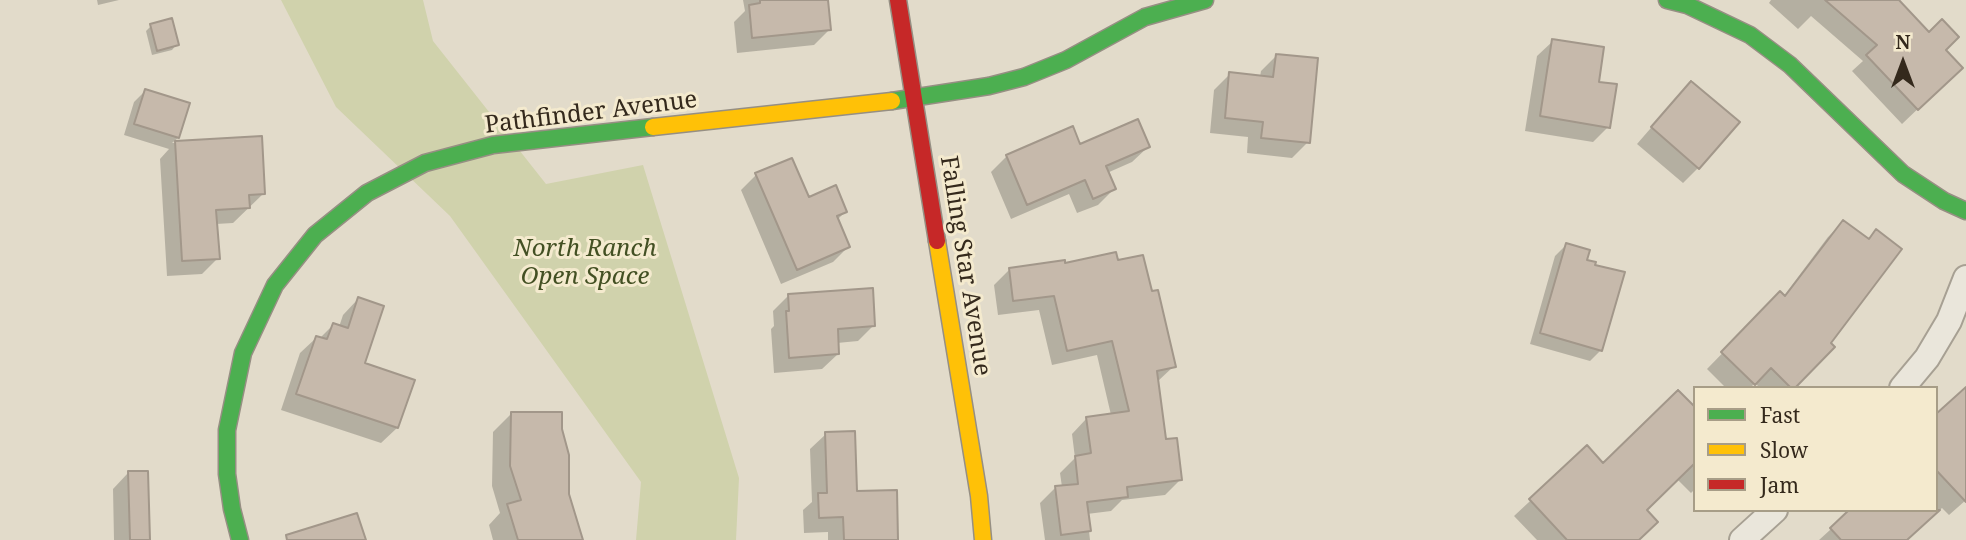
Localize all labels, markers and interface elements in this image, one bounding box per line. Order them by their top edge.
north arrow [1868,28,1938,98]
text: N [1896,29,1910,55]
street label: Pathfinder Avenue [483,86,699,140]
street label: Falling Star Avenue [933,154,997,378]
park label: North Ranch Open Space [513,235,657,291]
legend [1693,386,1938,512]
text: Fast [1760,401,1800,429]
text: Slow [1760,436,1808,464]
text: Jam [1760,471,1799,499]

